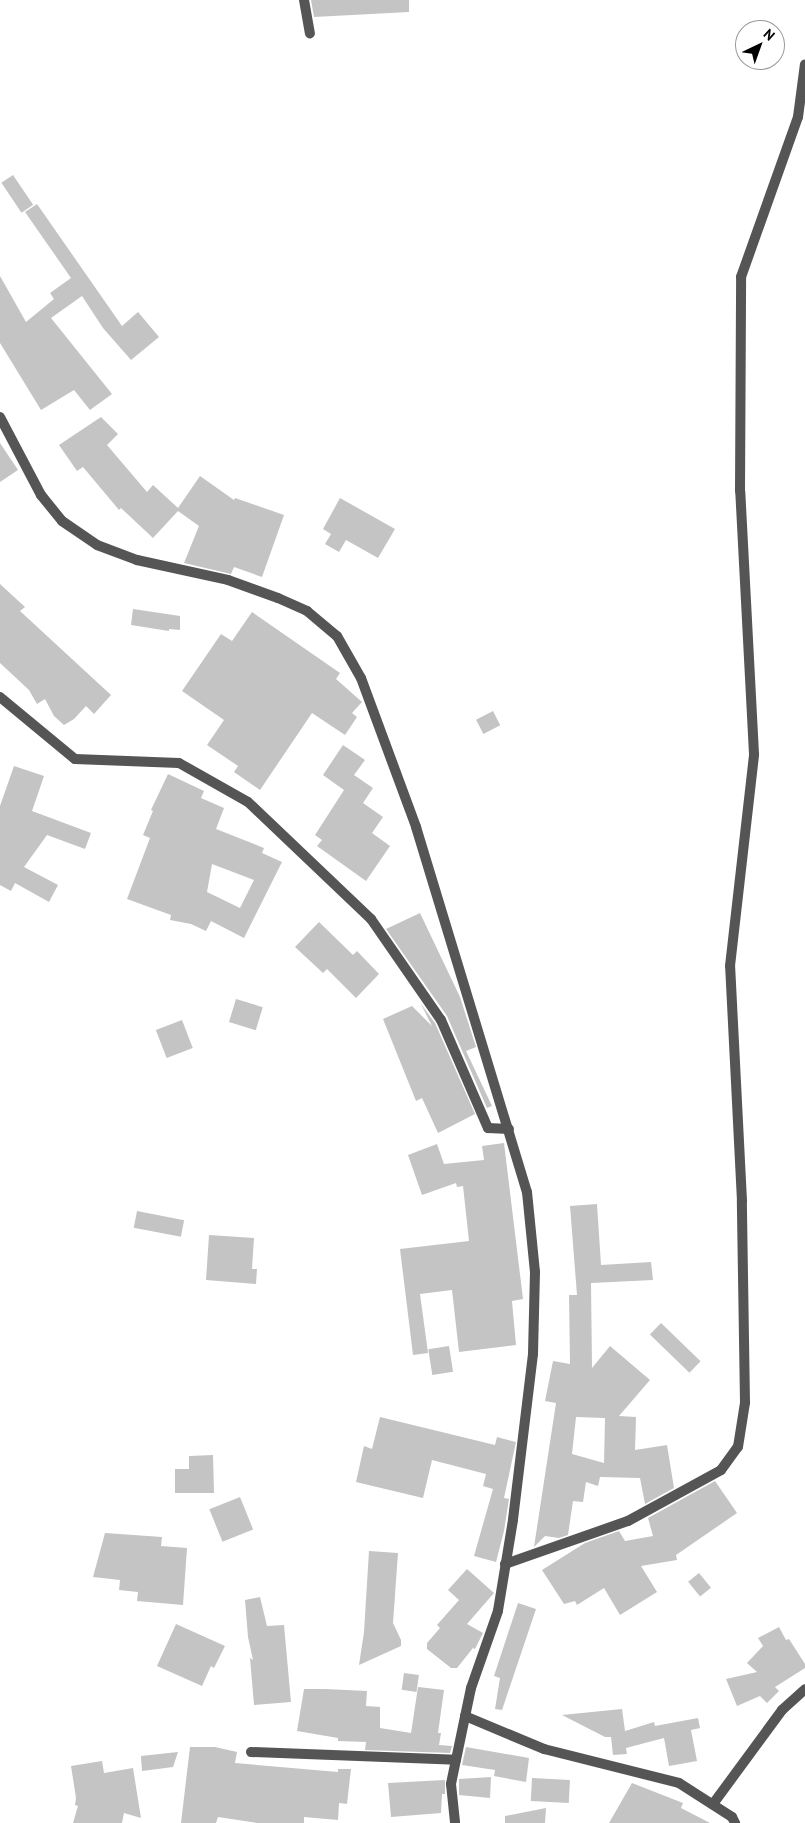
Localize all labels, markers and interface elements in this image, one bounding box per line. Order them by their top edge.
north arrow [735,20,785,70]
text: N [760,25,779,44]

